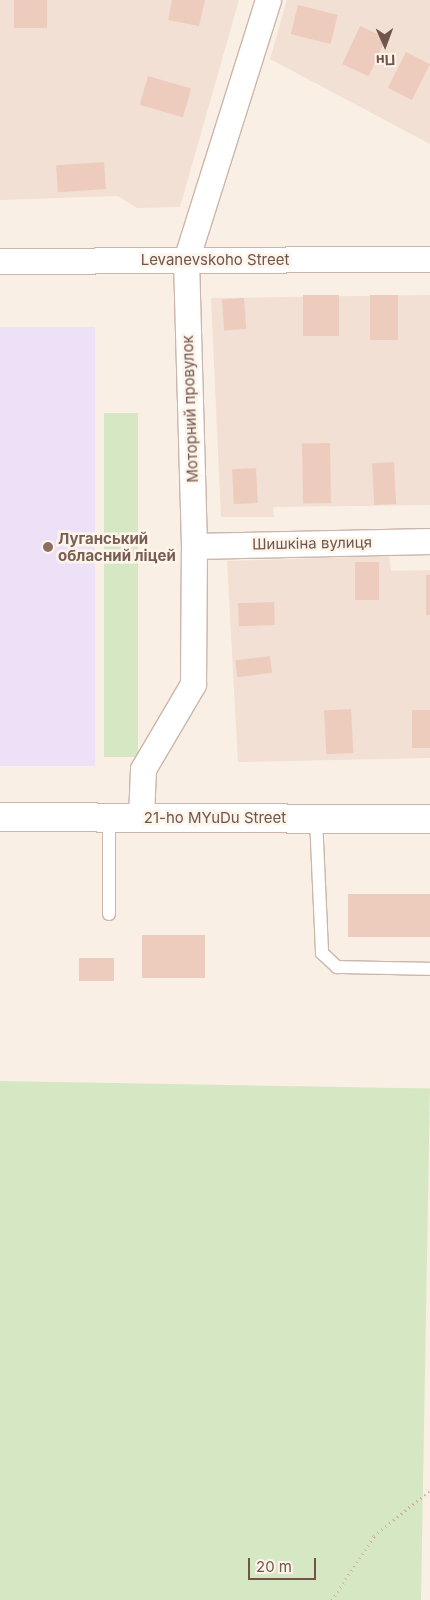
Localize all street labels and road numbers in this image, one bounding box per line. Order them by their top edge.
street label: Levanevskoho Street [141,251,289,269]
street label: Моторний провулок [178,335,202,483]
street label: Шишкіна вулиця [252,533,372,553]
street label: 21-ho MYuDu Street [144,809,286,827]

